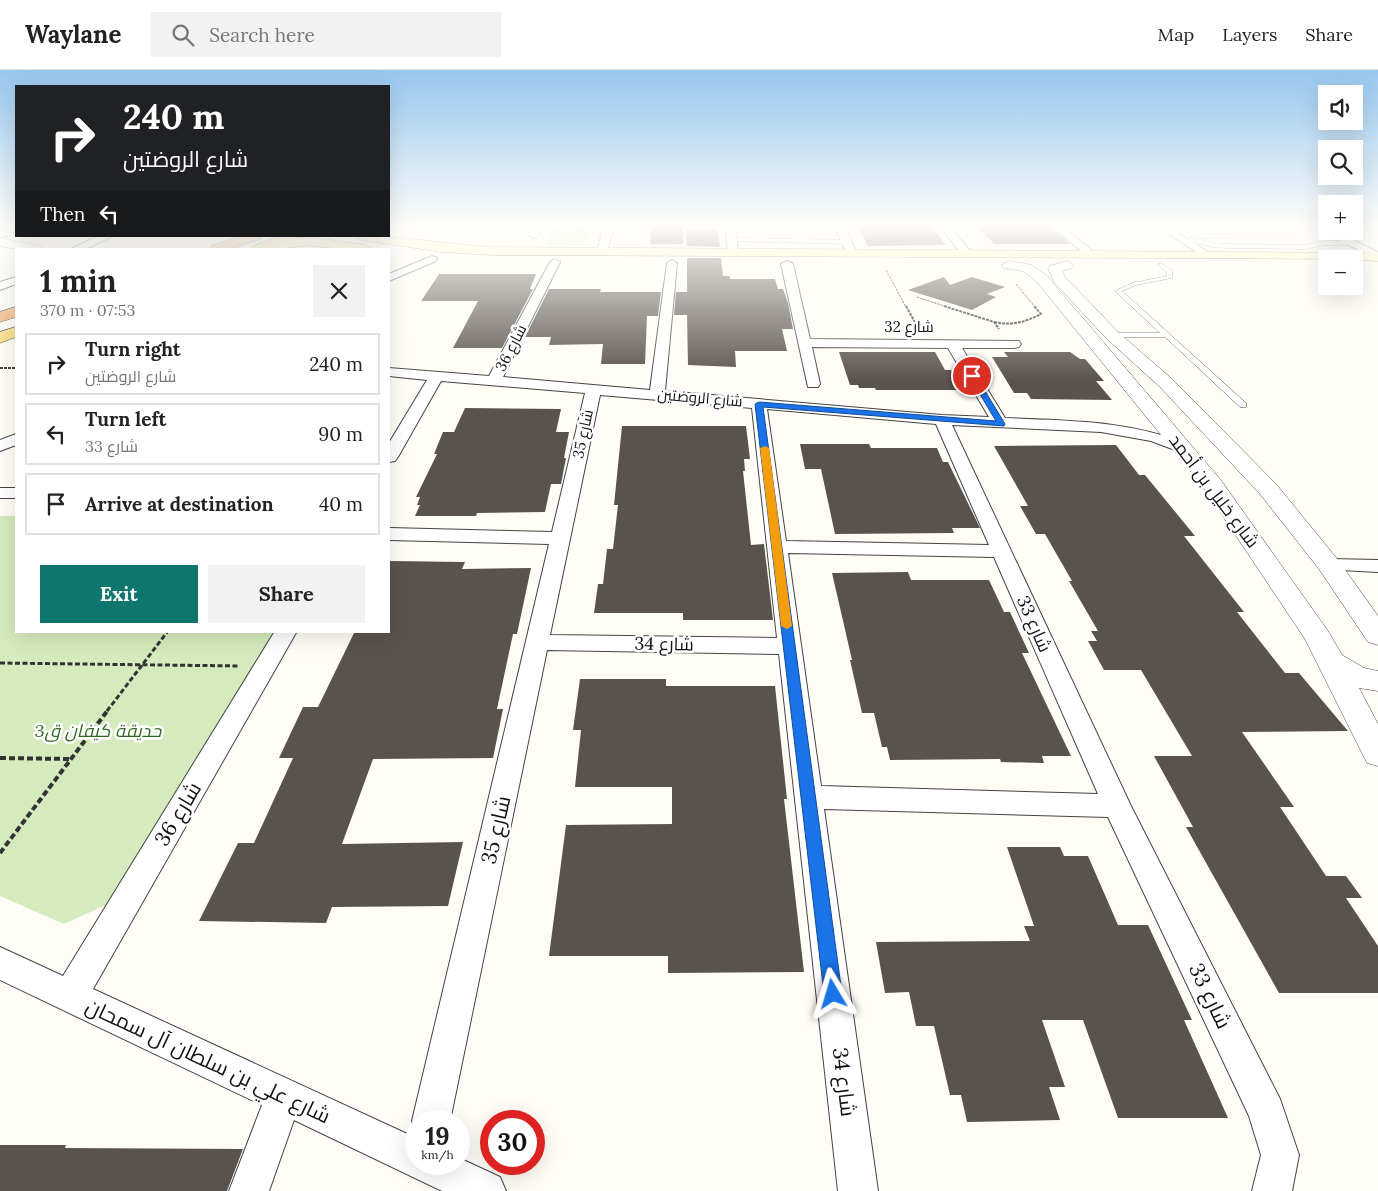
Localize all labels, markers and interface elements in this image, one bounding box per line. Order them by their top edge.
search box [151,12,501,57]
text: Waylane [25,19,121,50]
icon: search [169,21,197,49]
text: Search here [209,23,315,47]
text: Map [1158,23,1194,46]
text: Layers [1222,23,1277,46]
text: Share [1305,23,1353,46]
map controls [1318,85,1363,295]
button: sound [1318,85,1363,130]
text: 240 m [123,94,224,139]
icon: right [40,105,105,170]
button: search [1318,140,1363,185]
text: شارع الروضتين [123,145,248,173]
button: + [1318,195,1363,240]
icon: left [95,200,123,228]
text: Then [40,202,85,226]
button: − [1318,250,1363,295]
text: 1 min [40,262,117,300]
button: close [313,265,365,317]
text: 370 m · 07:53 [40,300,135,320]
street label: شارع 32 [884,317,934,338]
street label: شارع 36 [491,321,532,375]
text: Turn right [85,337,181,361]
icon: right [42,350,70,378]
text: 240 m [309,352,363,376]
pin [951,355,993,397]
icon: arrive [958,362,986,390]
text: شارع الروضتين [85,366,176,386]
street label: شارع الروضتين [656,384,743,413]
text: Turn left [85,407,166,431]
street label: شارع 35 [568,408,599,461]
icon: left [42,420,70,448]
text: 90 m [318,422,363,446]
street label: شارع خليل بن أحمد [1163,429,1265,553]
text: شارع 33 [85,436,138,456]
icon: arrive [42,490,70,518]
text: Arrive at destination [85,492,274,516]
text: 40 m [319,492,363,516]
button: Exit [40,565,198,623]
button: Share [208,565,365,623]
street label: شارع 33 [1011,592,1057,656]
street label: شارع 34 [634,631,694,657]
park label: حديقة كيفان ق3 [35,719,162,742]
street label: شارع 36 [148,777,208,851]
street label: شارع 35 [475,793,517,867]
street label: شارع 33 [1182,959,1238,1033]
position arrow [806,967,858,1019]
street label: شارع علي بن سلطان آل سمحان [80,992,335,1132]
street label: شارع 34 [826,1046,862,1118]
speed limit sign: 30 [480,1110,545,1175]
text: 19 [425,1120,450,1152]
text: km/h [421,1147,454,1162]

